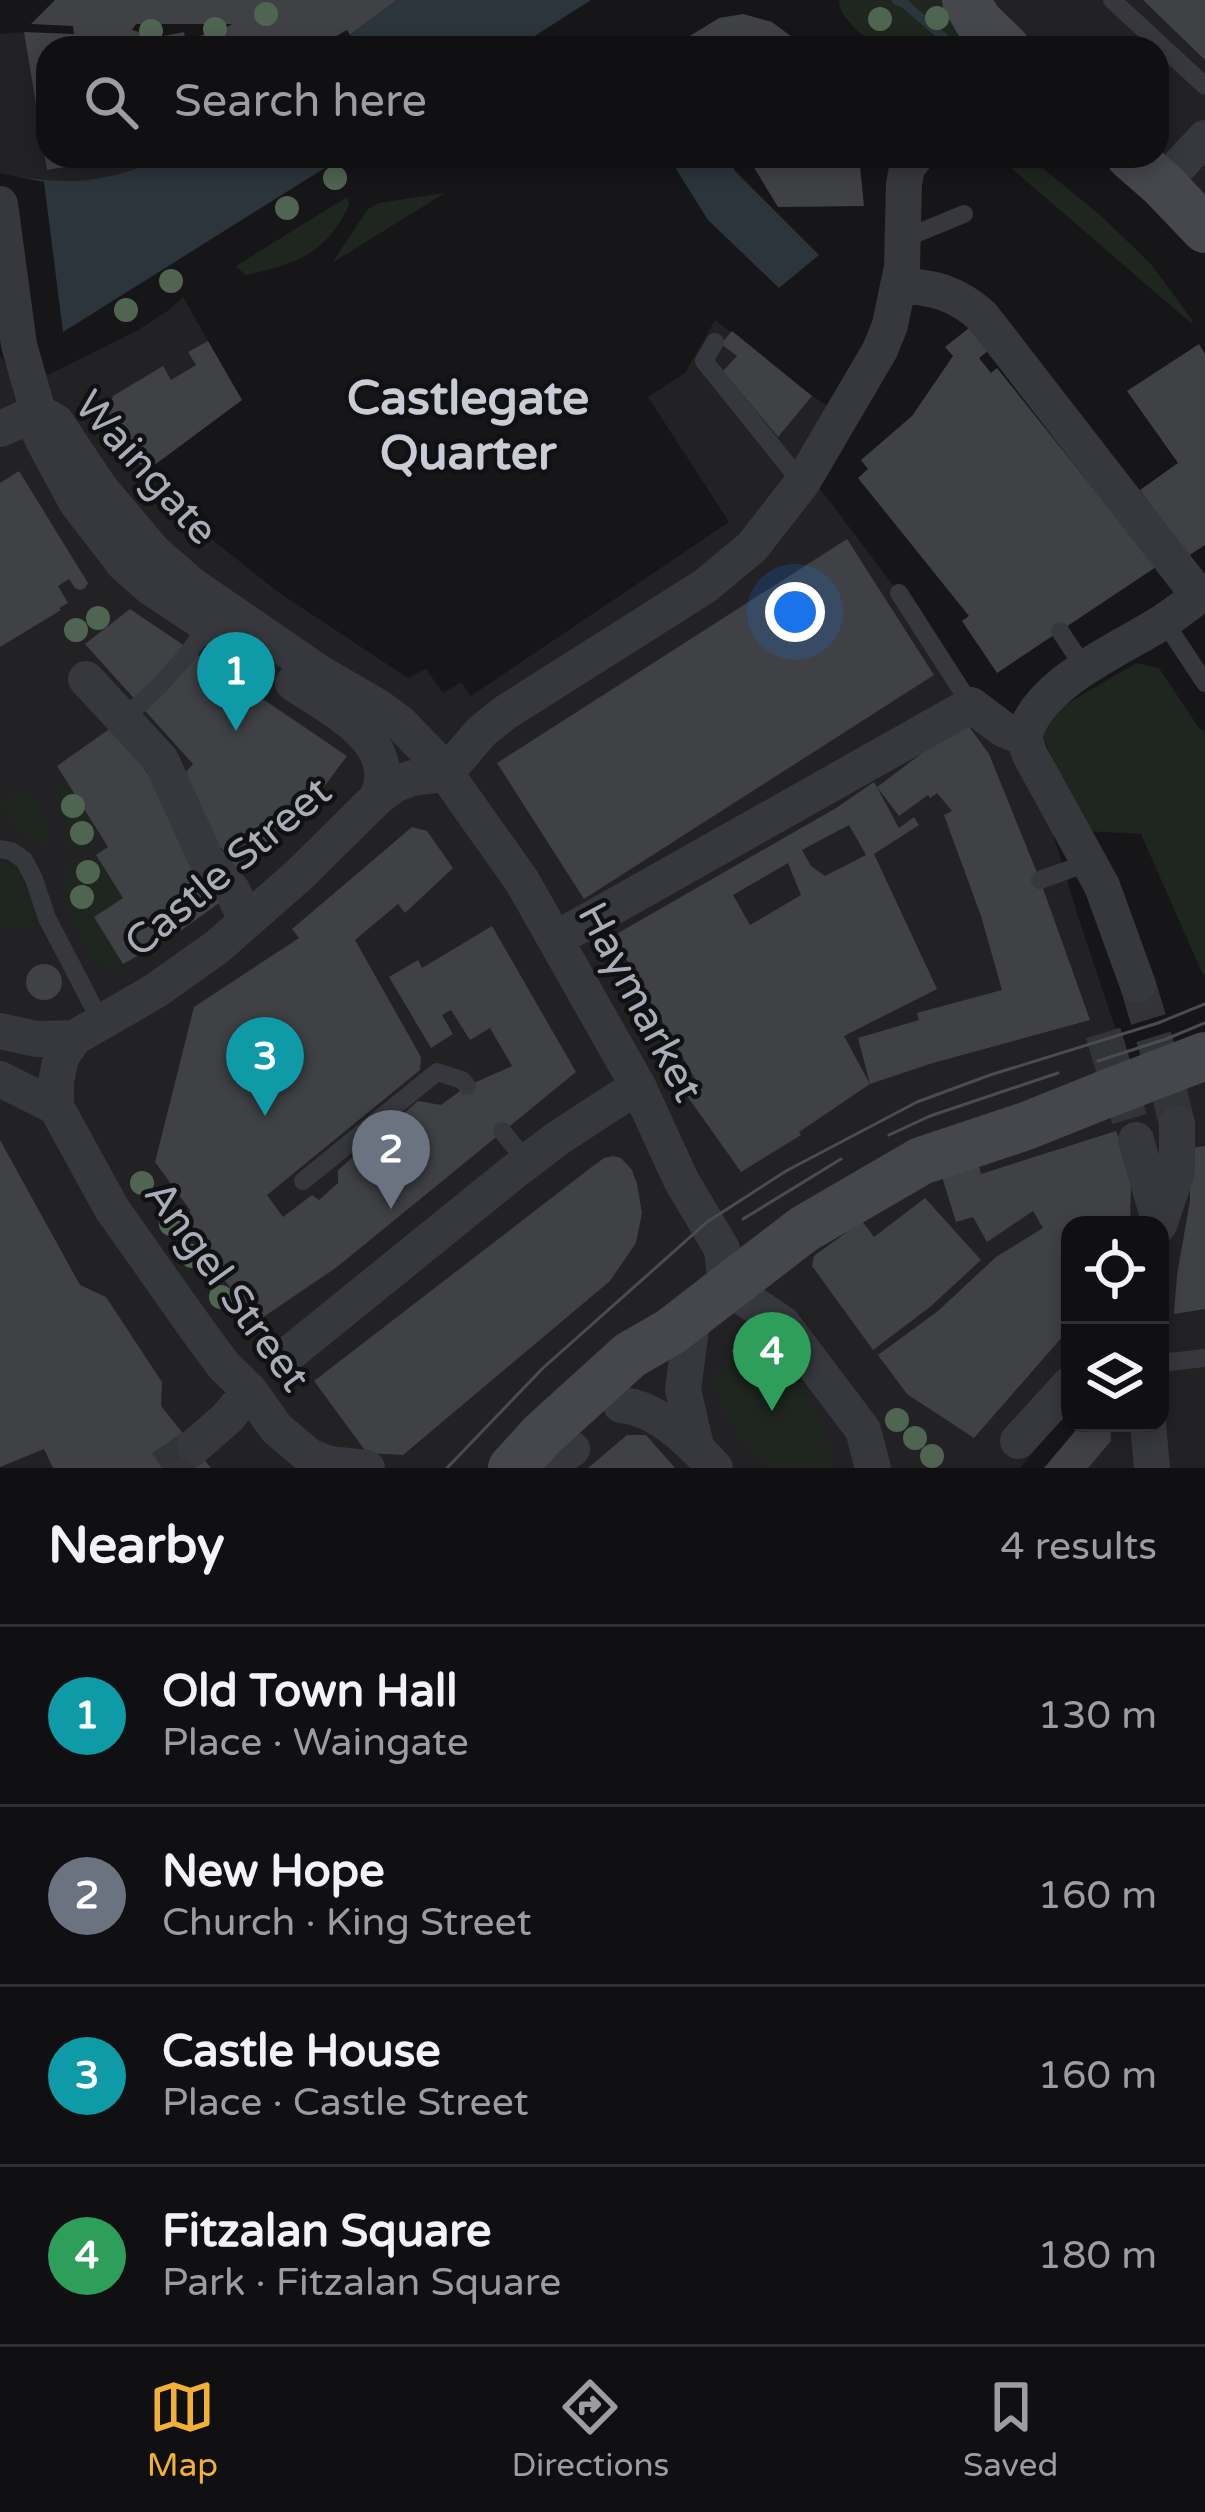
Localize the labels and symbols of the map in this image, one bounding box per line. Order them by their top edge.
district label: Castlegate Quarter [347,370,589,483]
street label: Waingate [64,381,228,555]
your location [765,582,825,642]
pin: 1 [197,632,275,731]
street label: Castle Street [114,766,342,968]
street label: Haymarket [566,894,714,1110]
pin: 3 [226,1017,304,1116]
pin: 2 [352,1110,430,1209]
street label: Angel Street [133,1171,321,1401]
pin: 4 [733,1312,811,1411]

